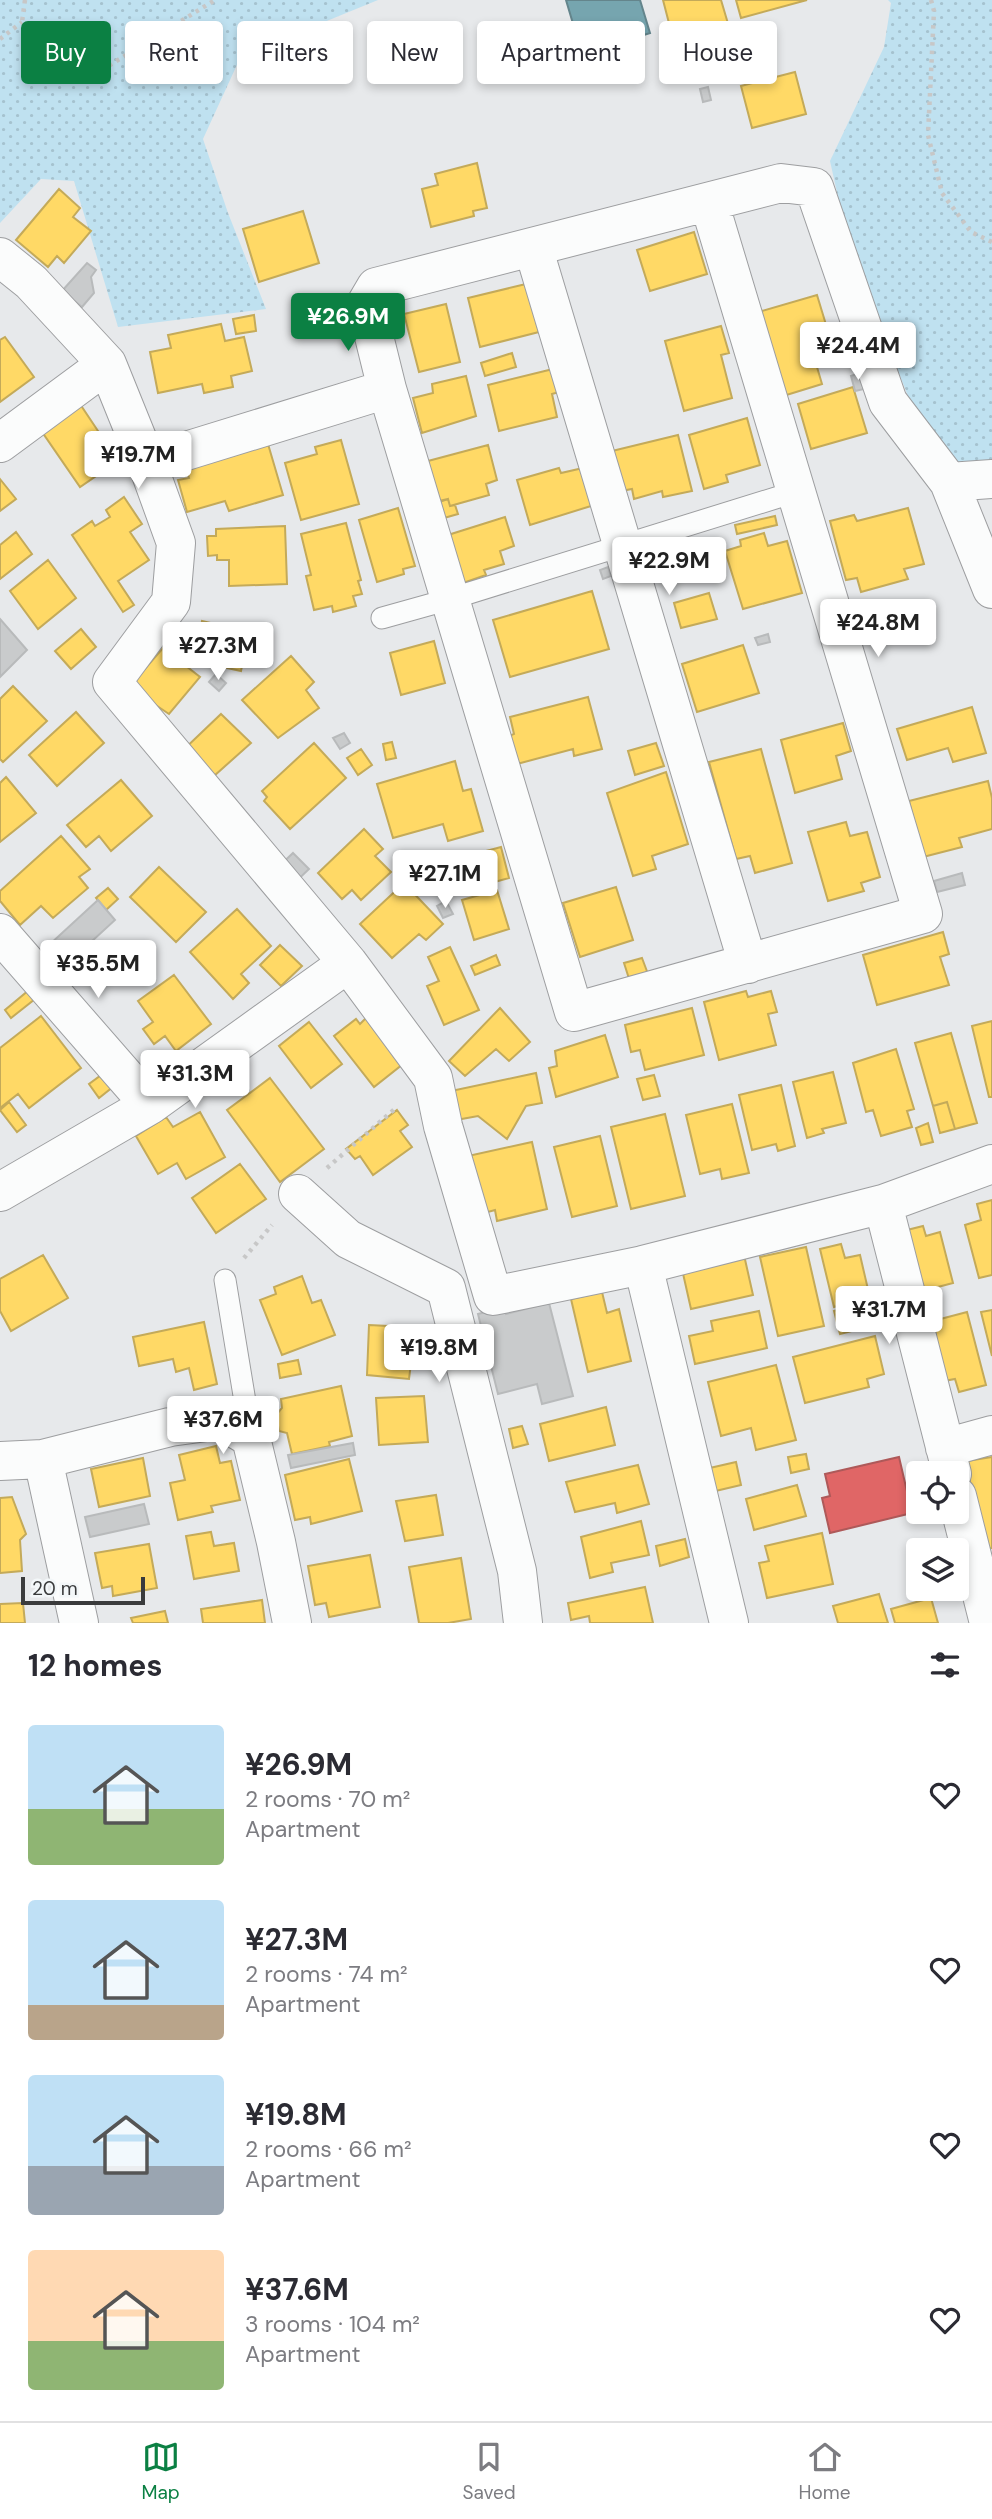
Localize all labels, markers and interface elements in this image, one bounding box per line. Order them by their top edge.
chip: Buy [21,21,111,84]
chip: Rent [125,21,223,84]
chip: Filters [237,21,353,84]
chip: New [367,21,463,84]
chip: Apartment [477,21,645,84]
chip: House [659,21,777,84]
pin: ¥26.9M [291,294,405,353]
text: ¥26.9M [307,301,389,331]
pin: ¥24.4M [801,322,915,382]
text: ¥24.4M [816,330,900,360]
pin: ¥19.7M [81,432,195,491]
text: ¥19.7M [100,439,176,469]
pin: ¥22.9M [612,538,726,597]
text: ¥22.9M [628,545,710,575]
pin: ¥24.8M [821,600,935,659]
text: ¥24.8M [836,607,920,637]
pin: ¥27.3M [161,622,275,682]
text: ¥27.3M [178,630,258,660]
pin: ¥27.1M [388,850,502,910]
text: ¥27.1M [409,858,481,888]
pin: ¥35.5M [41,940,155,1000]
text: ¥35.5M [56,948,140,978]
pin: ¥31.3M [138,1050,252,1110]
text: ¥31.3M [156,1058,234,1088]
pin: ¥31.7M [832,1286,946,1346]
text: ¥31.7M [852,1294,926,1324]
pin: ¥19.8M [382,1324,496,1384]
text: ¥19.8M [400,1332,478,1362]
pin: ¥37.6M [166,1396,280,1456]
text: ¥37.6M [183,1404,263,1434]
map controls [906,1461,969,1601]
button: locate [906,1461,969,1524]
button: layers [906,1538,969,1601]
scale bar [21,1574,145,1606]
text: 20 m [32,1576,78,1601]
text: 12 homes [28,1646,162,1685]
icon: filters [926,1646,964,1684]
text: ¥26.9M [245,1745,352,1784]
icon: home [84,1753,168,1837]
icon: heart [926,1776,964,1814]
text: 2 rooms · 70 m² [245,1784,410,1814]
text: Apartment [245,1814,360,1844]
text: ¥27.3M [245,1920,348,1959]
icon: home [84,1928,168,2012]
icon: heart [926,1951,964,1989]
text: 2 rooms · 74 m² [245,1959,408,1989]
text: Apartment [245,1989,360,2019]
text: ¥19.8M [245,2095,347,2134]
icon: home [84,2103,168,2187]
icon: heart [926,2126,964,2164]
text: 2 rooms · 66 m² [245,2134,412,2164]
text: Apartment [245,2164,360,2194]
text: ¥37.6M [245,2270,349,2309]
icon: home [84,2278,168,2362]
icon: heart [926,2301,964,2339]
text: 3 rooms · 104 m² [245,2309,420,2339]
text: Apartment [245,2339,360,2369]
tab: Map [141,2438,180,2505]
tab: Saved [463,2438,516,2505]
tab: Home [799,2438,851,2505]

